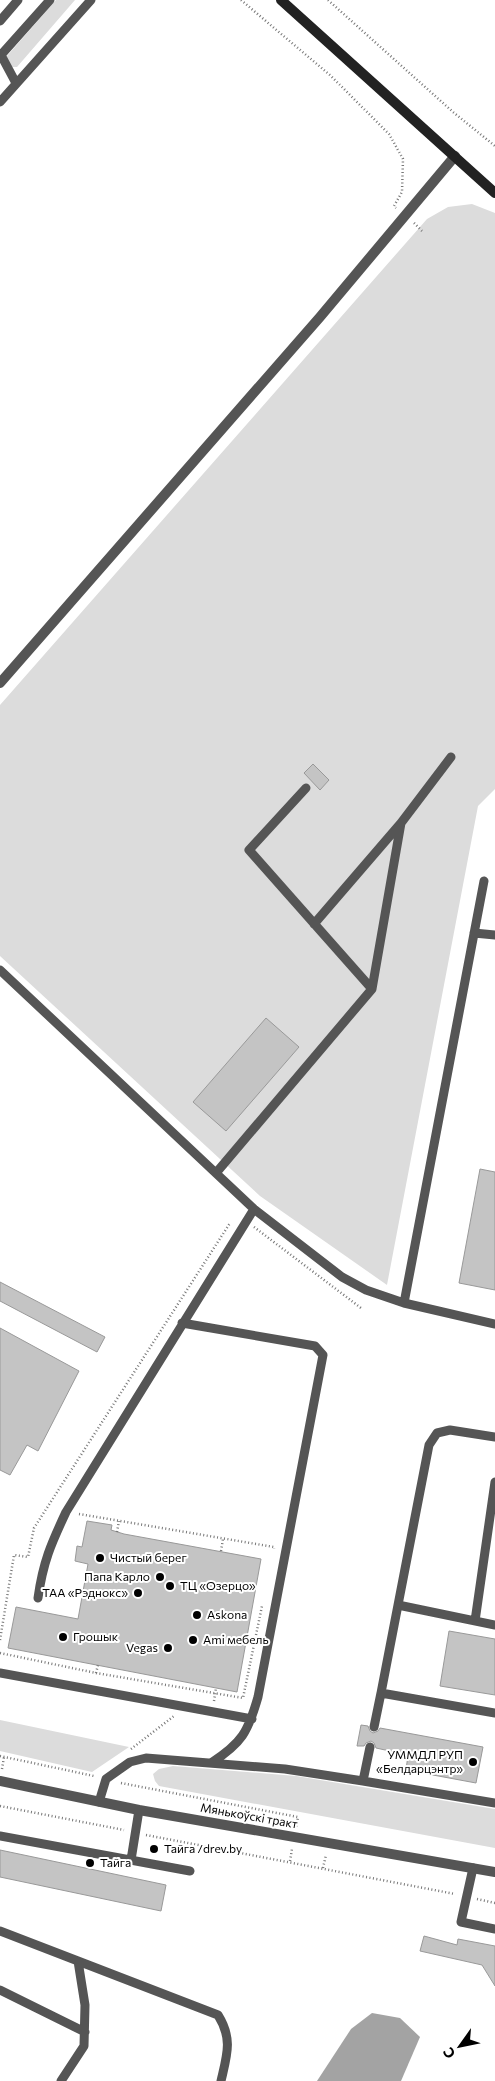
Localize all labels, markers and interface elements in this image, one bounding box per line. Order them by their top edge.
place label: Чистый берег [110,1550,187,1564]
marker: Чистый берег [94,1552,106,1564]
place label: Папа Карло [84,1569,150,1583]
marker: Папа Карло [154,1571,166,1583]
place label: ТЦ «Озерцо» [180,1578,256,1592]
marker: ТЦ «Озерцо» [164,1580,176,1592]
place label: ТАА «Рэднокс» [42,1585,128,1599]
marker: ТАА «Рэднокс» [132,1587,144,1599]
place label: Askona [207,1607,247,1621]
marker: Askona [191,1609,203,1621]
place label: Грошык [73,1629,119,1643]
marker: Грошык [57,1631,69,1643]
place label: Ami мебель [203,1632,269,1646]
marker: Ami мебель [187,1634,199,1646]
place label: Vegas [126,1640,158,1654]
marker: Vegas [162,1642,174,1654]
place label: УММДЛ РУП «Белдарцэнтр» [376,1747,463,1775]
marker: УММДЛ РУП «Белдарцэнтр» [467,1756,479,1768]
street label: Мянькоўскі тракт [199,1800,299,1831]
place label: Тайга /drev.by [164,1841,242,1855]
marker: Тайга /drev.by [148,1843,160,1855]
place label: Тайга [100,1855,131,1869]
marker: Тайга [84,1857,96,1869]
north arrow [435,2021,485,2071]
text: С [439,2045,458,2062]

